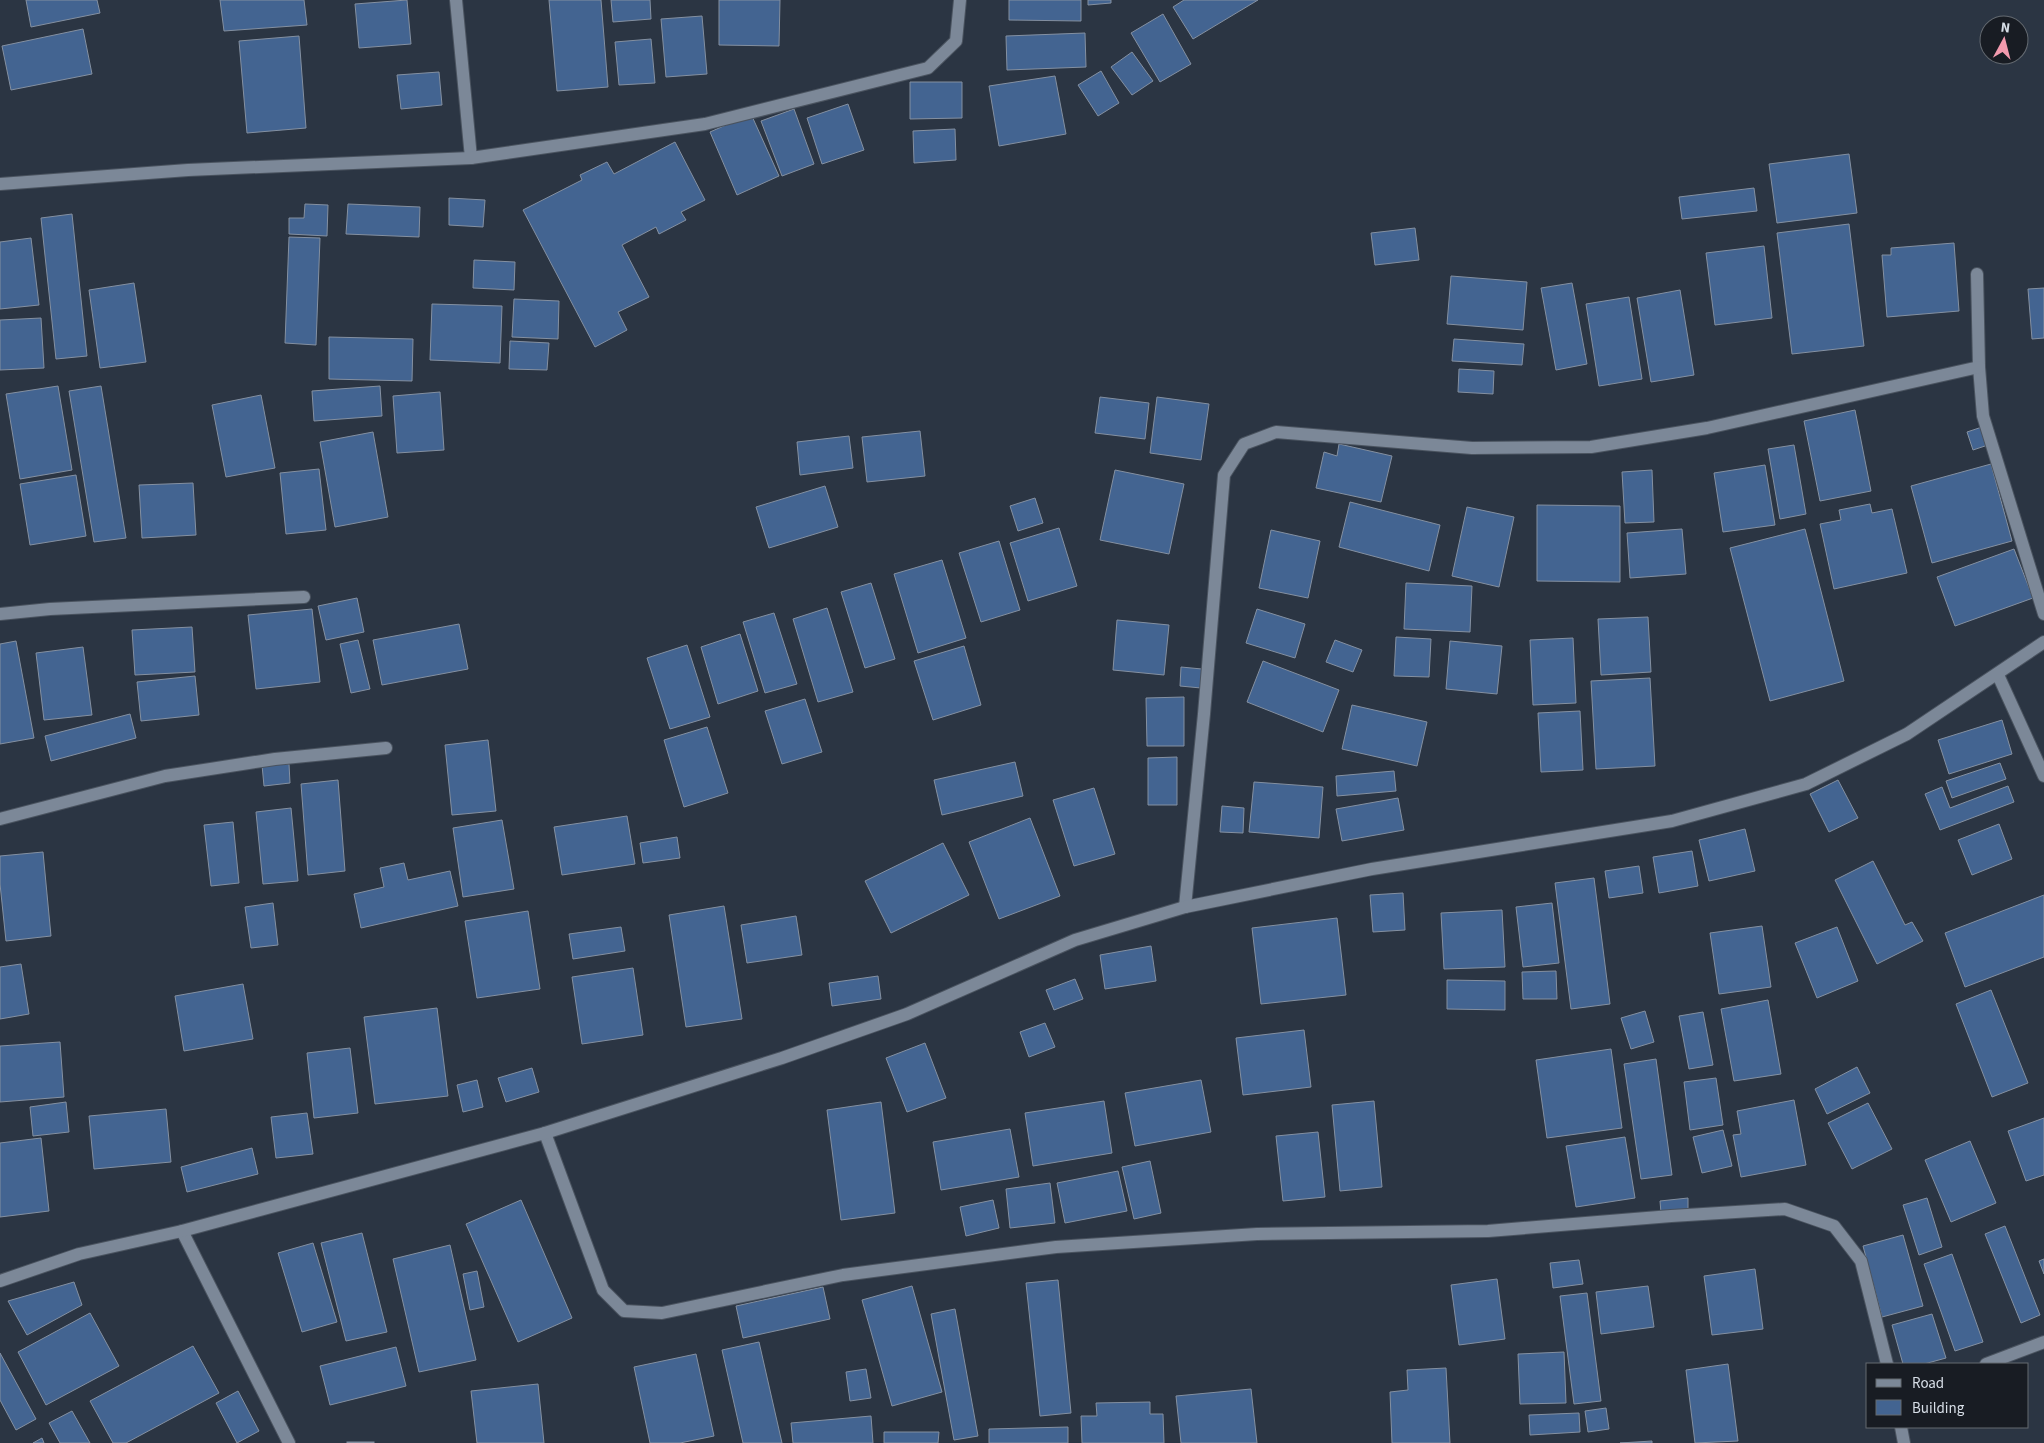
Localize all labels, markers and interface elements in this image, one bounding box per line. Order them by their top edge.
north arrow [1979,15,2029,65]
text: N [2000,18,2011,39]
legend [1866,1363,2029,1428]
text: Road [1912,1373,1944,1394]
text: Building [1912,1398,1965,1419]

